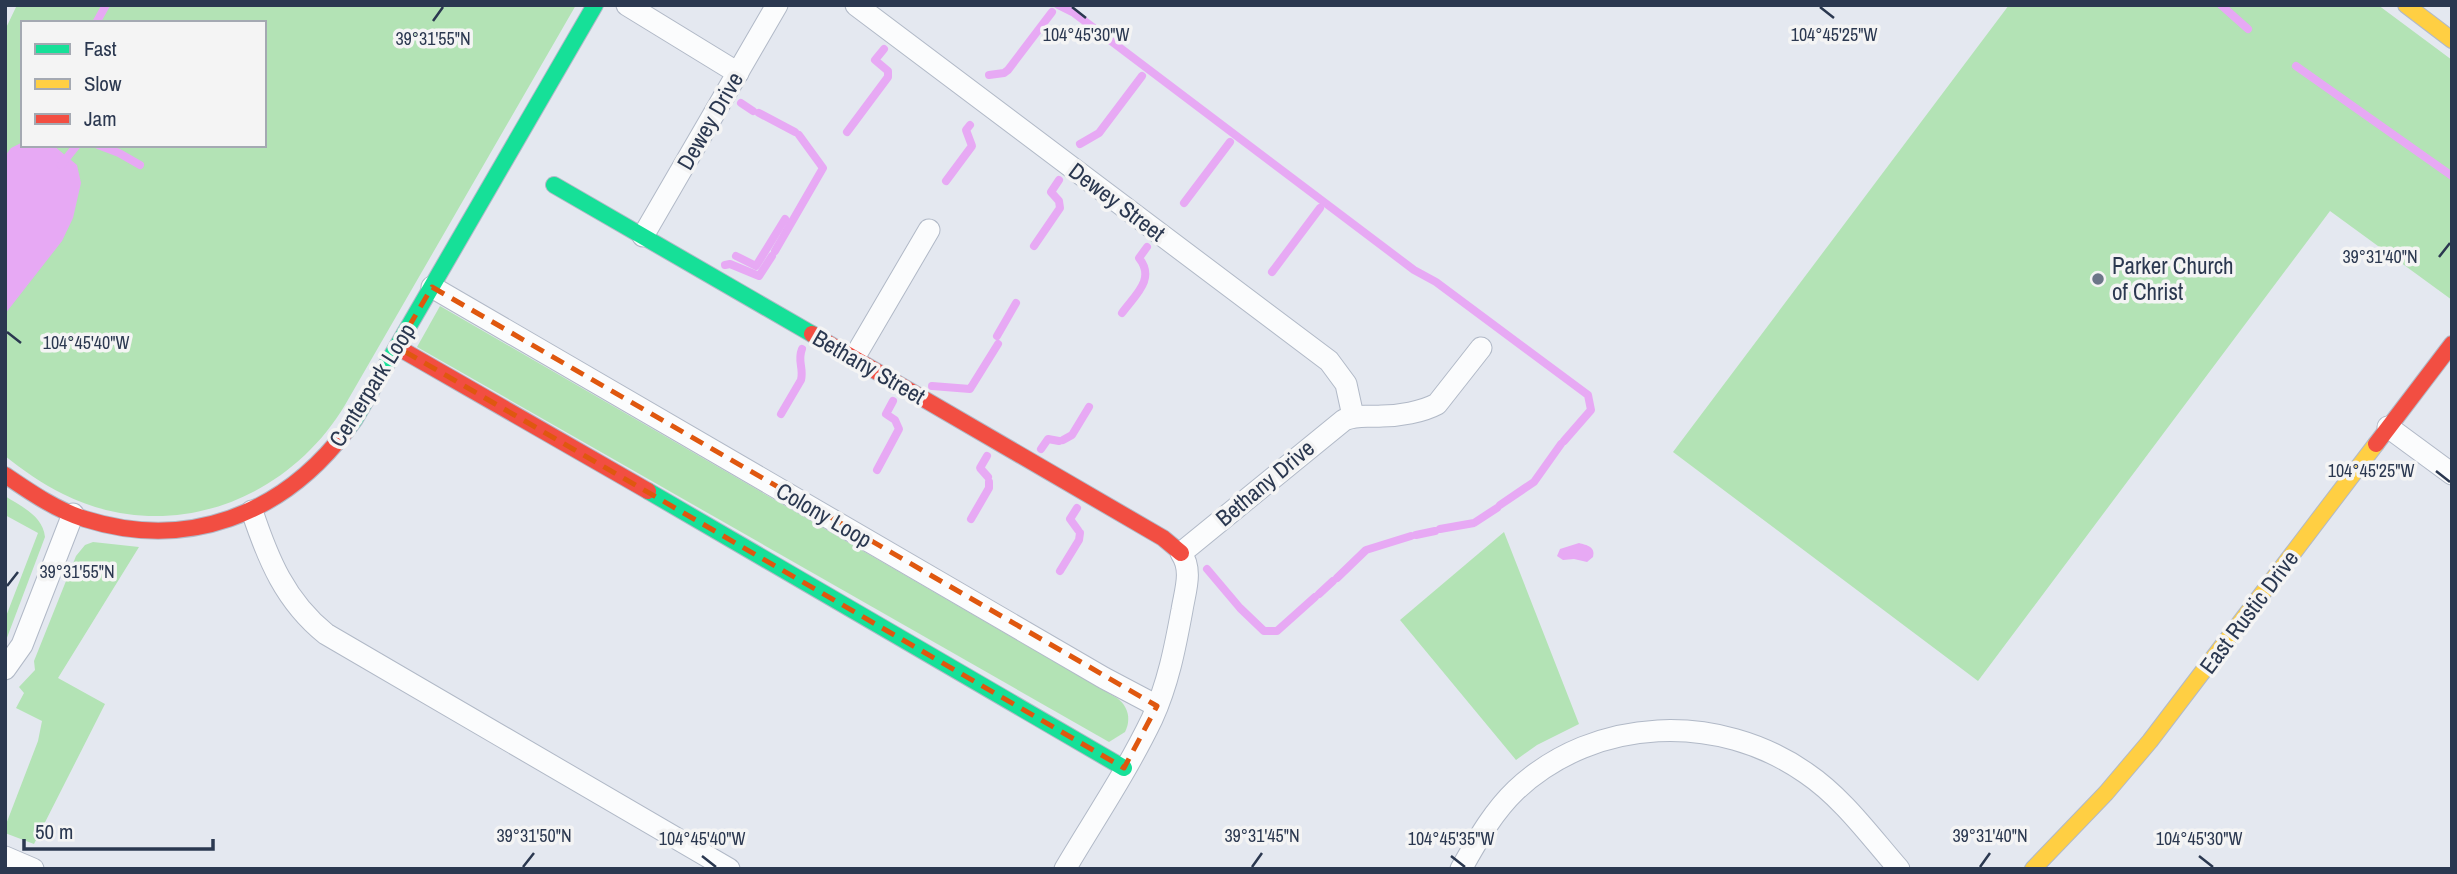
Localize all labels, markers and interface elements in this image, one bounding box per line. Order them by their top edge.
legend [21,21,266,147]
text: 104°45'30"W [1043,22,1129,47]
text: 104°45'25"W [1791,22,1877,47]
text: 39°31'55"N [395,26,471,51]
text: Fast [84,34,117,63]
street label: Dewey Drive [669,66,750,175]
text: Slow [84,69,122,98]
text: Jam [84,104,117,133]
street label: Dewey Street [1063,155,1172,248]
text: 39°31'40"N [2342,244,2418,269]
place label: Parker Church of Christ [2112,250,2234,307]
marker: Parker Church of Christ [2090,271,2106,287]
street label: Centerpark Loop [321,317,422,453]
street label: Bethany Street [807,322,931,411]
text: 104°45'40"W [43,330,129,355]
street label: Bethany Drive [1209,432,1320,533]
text: 104°45'25"W [2328,458,2414,483]
street label: Colony Loop [771,475,878,554]
street label: East Rustic Drive [2192,544,2305,680]
text: 39°31'55"N [39,559,115,584]
scale bar [24,808,214,852]
text: 50 m [35,817,73,846]
text: 39°31'50"N [496,823,572,848]
text: 39°31'45"N [1224,823,1300,848]
text: 39°31'40"N [1952,823,2028,848]
text: 104°45'40"W [659,826,745,851]
text: 104°45'35"W [1408,826,1494,851]
text: 104°45'30"W [2156,826,2242,851]

